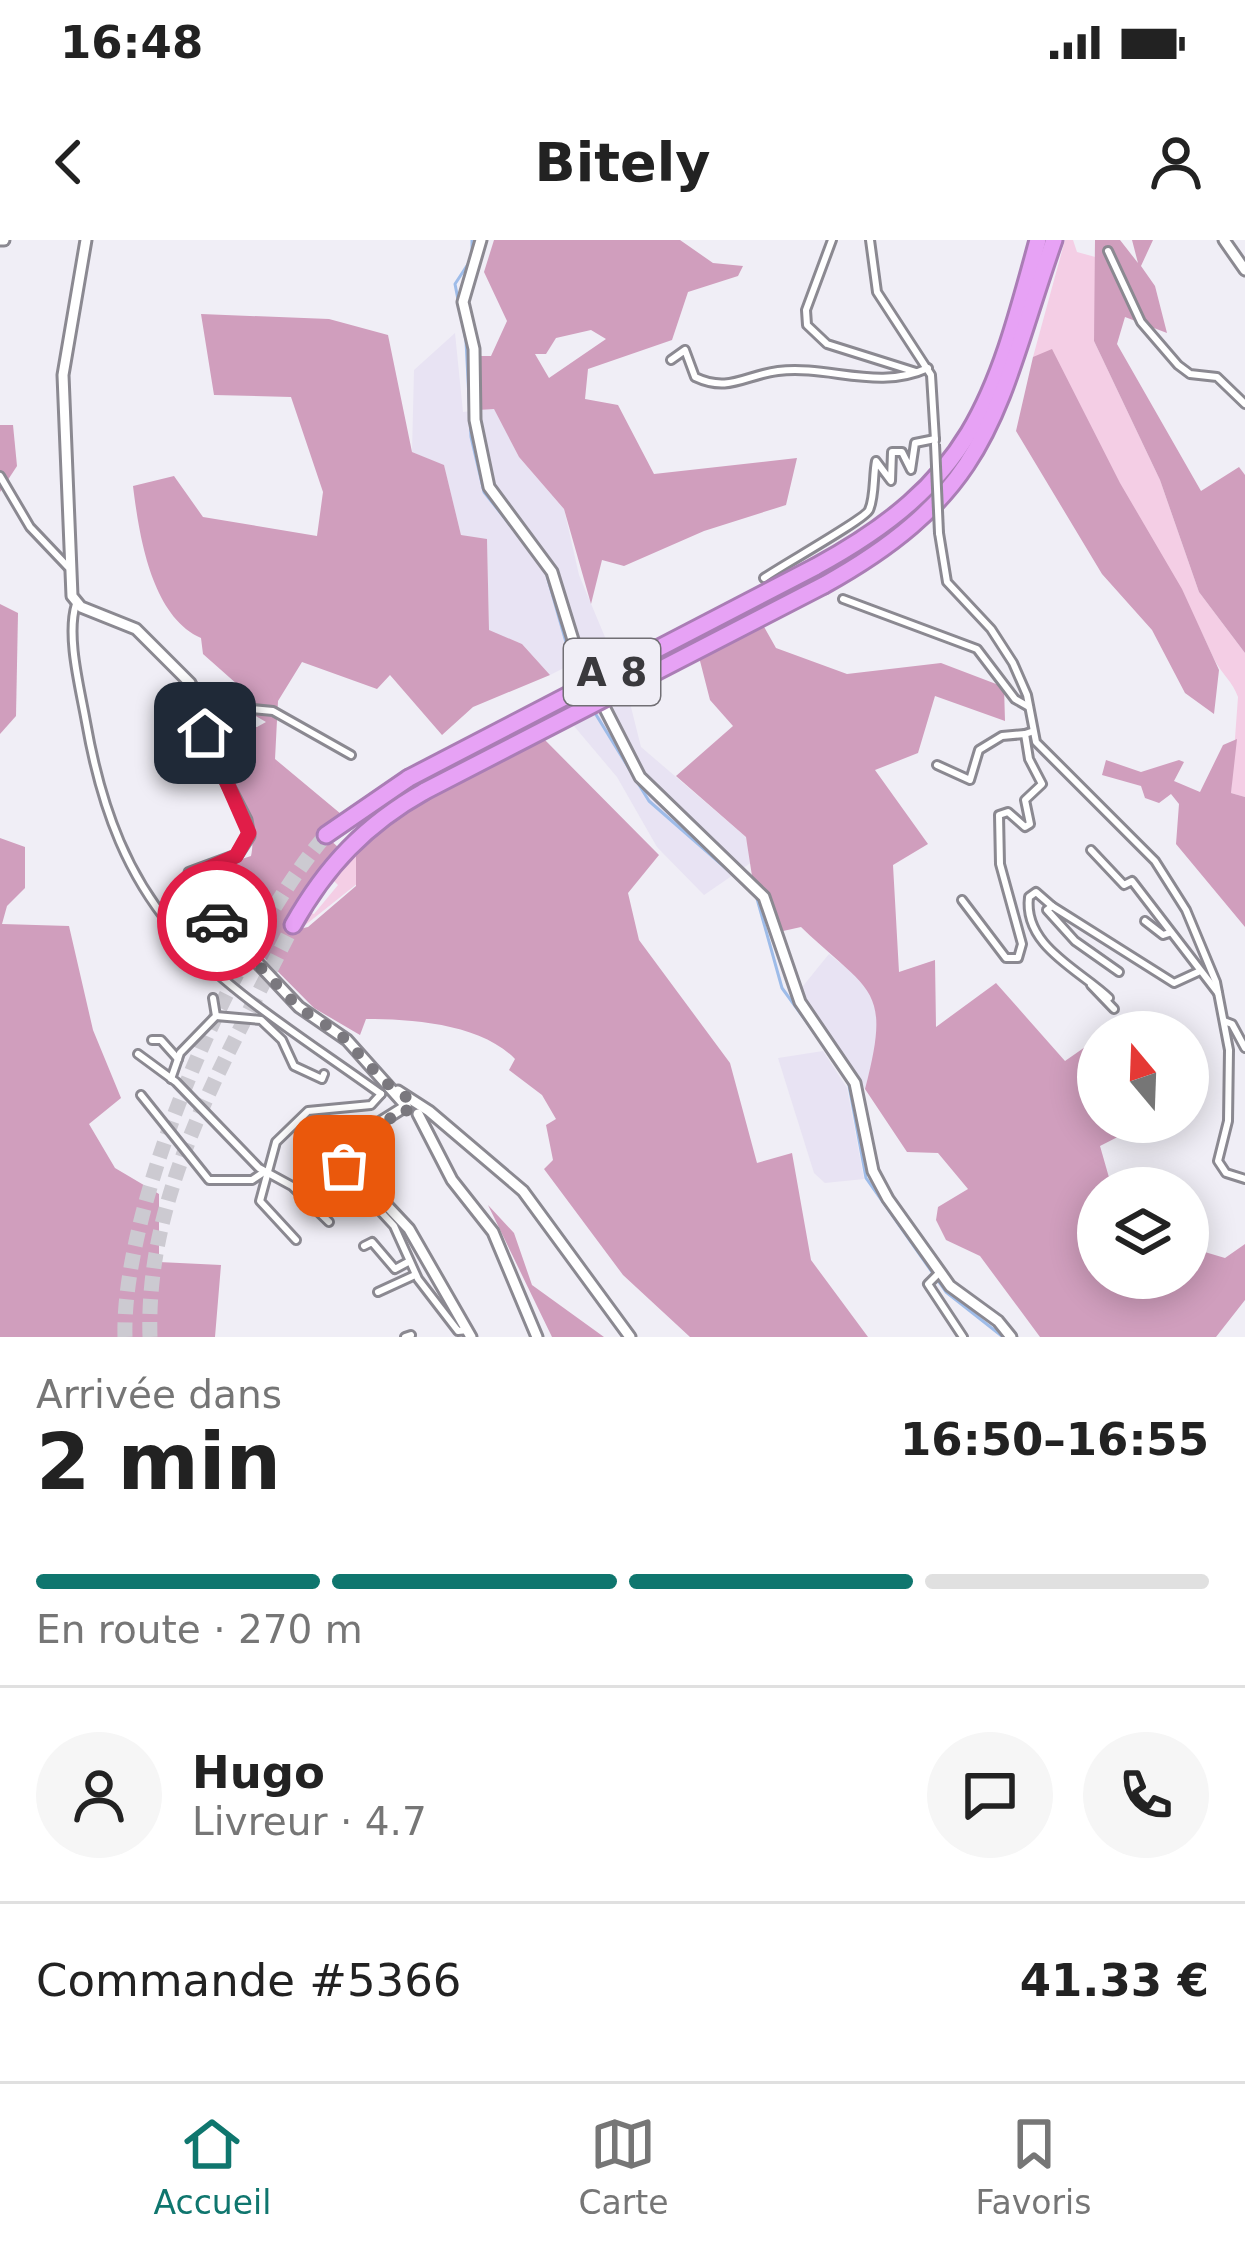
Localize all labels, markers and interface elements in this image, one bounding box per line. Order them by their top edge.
text: 16:48 [60,16,203,69]
icon: back [36,129,102,195]
icon: person [1143,129,1209,195]
text: Bitely [535,131,710,194]
road number: A 8 [564,639,660,705]
pin [154,682,256,784]
icon: home [172,700,238,766]
courier [157,861,277,981]
icon: car [184,888,250,954]
north arrow [1077,1011,1209,1143]
map controls [1077,1011,1209,1299]
pin [293,1115,395,1217]
icon: bag [311,1133,377,1199]
button: layers [1077,1167,1209,1299]
text: Arrivée dans [36,1372,282,1417]
text: 16:50–16:55 [900,1413,1209,1466]
text: 2 min [36,1417,281,1507]
text: En route · 270 m [36,1607,363,1652]
button: person [36,1732,162,1858]
button: chat [927,1732,1053,1858]
button: phone [1083,1732,1209,1858]
text: Hugo [192,1746,325,1799]
text: Livreur · 4.7 [192,1799,427,1844]
text: Commande #5366 [36,1954,462,2007]
text: 41.33 € [1020,1954,1209,2007]
tab: Accueil [154,2111,271,2222]
tab: Carte [578,2111,669,2222]
tab: Favoris [976,2111,1091,2222]

